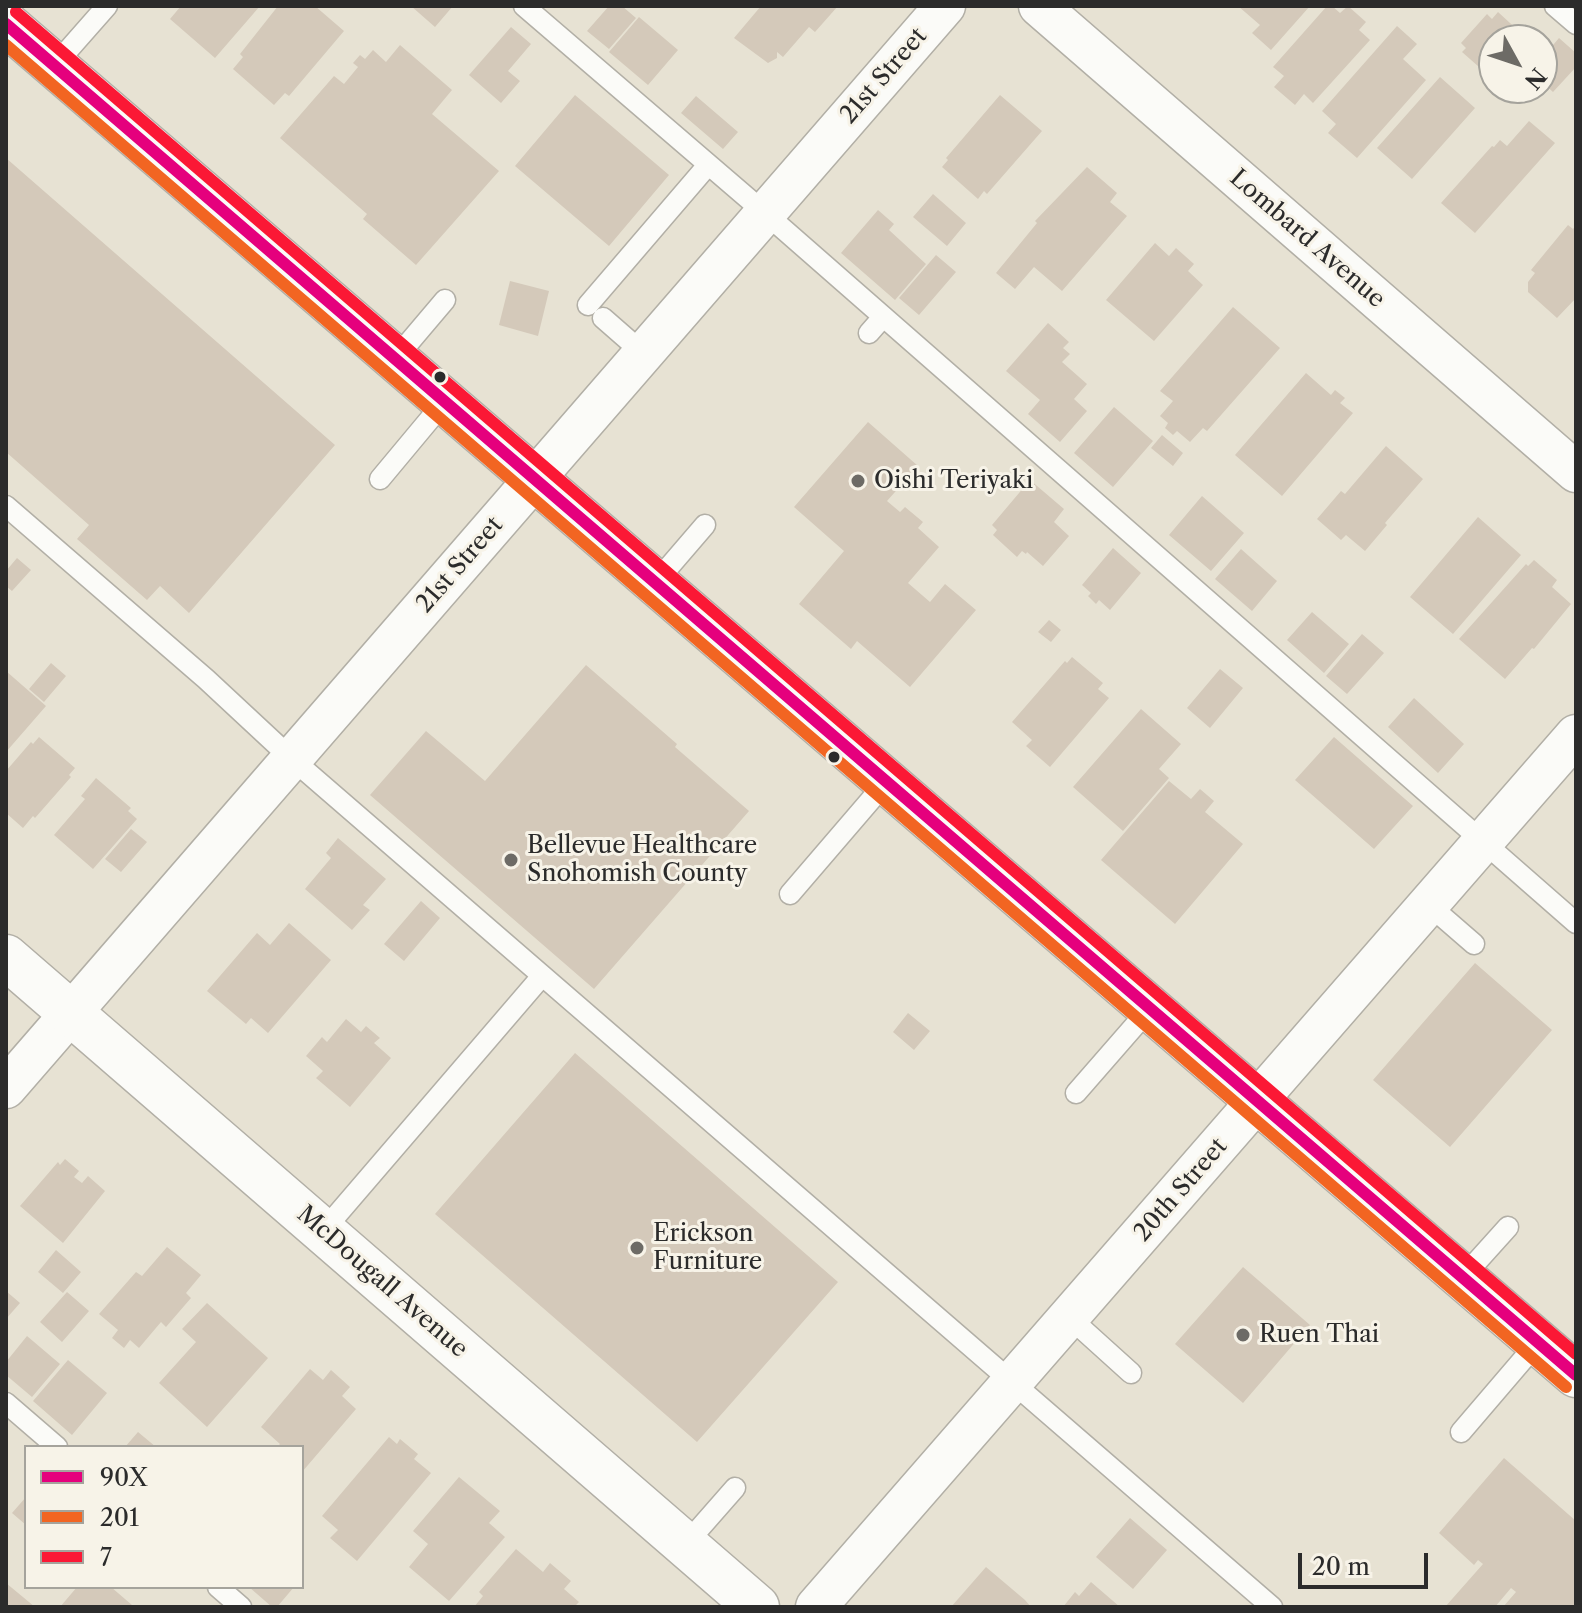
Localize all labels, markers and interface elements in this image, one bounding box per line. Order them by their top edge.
street label: 21st Street [835,22,933,130]
north arrow [1478,24,1558,104]
text: N [1519,62,1552,94]
street label: Lombard Avenue [1224,164,1390,314]
unlabelled marker [432,369,448,385]
place label: Oishi Teriyaki [874,467,1033,495]
marker: Oishi Teriyaki [849,472,867,490]
street label: 21st Street [411,511,509,619]
unlabelled marker [826,749,842,765]
place label: Bellevue Healthcare Snohomish County [527,832,757,888]
marker: Bellevue Healthcare Snohomish County [502,851,520,869]
street label: 20th Street [1128,1133,1234,1247]
street label: McDougall Avenue [291,1200,473,1364]
place label: Erickson Furniture [653,1220,762,1276]
marker: Erickson Furniture [628,1239,646,1257]
place label: Ruen Thai [1259,1321,1379,1349]
marker: Ruen Thai [1234,1326,1252,1344]
legend [24,1445,304,1589]
text: 90X [100,1463,148,1492]
text: 201 [100,1503,139,1532]
scale bar [1302,1537,1432,1587]
text: 7 [100,1543,112,1572]
text: 20 m [1312,1552,1370,1581]

